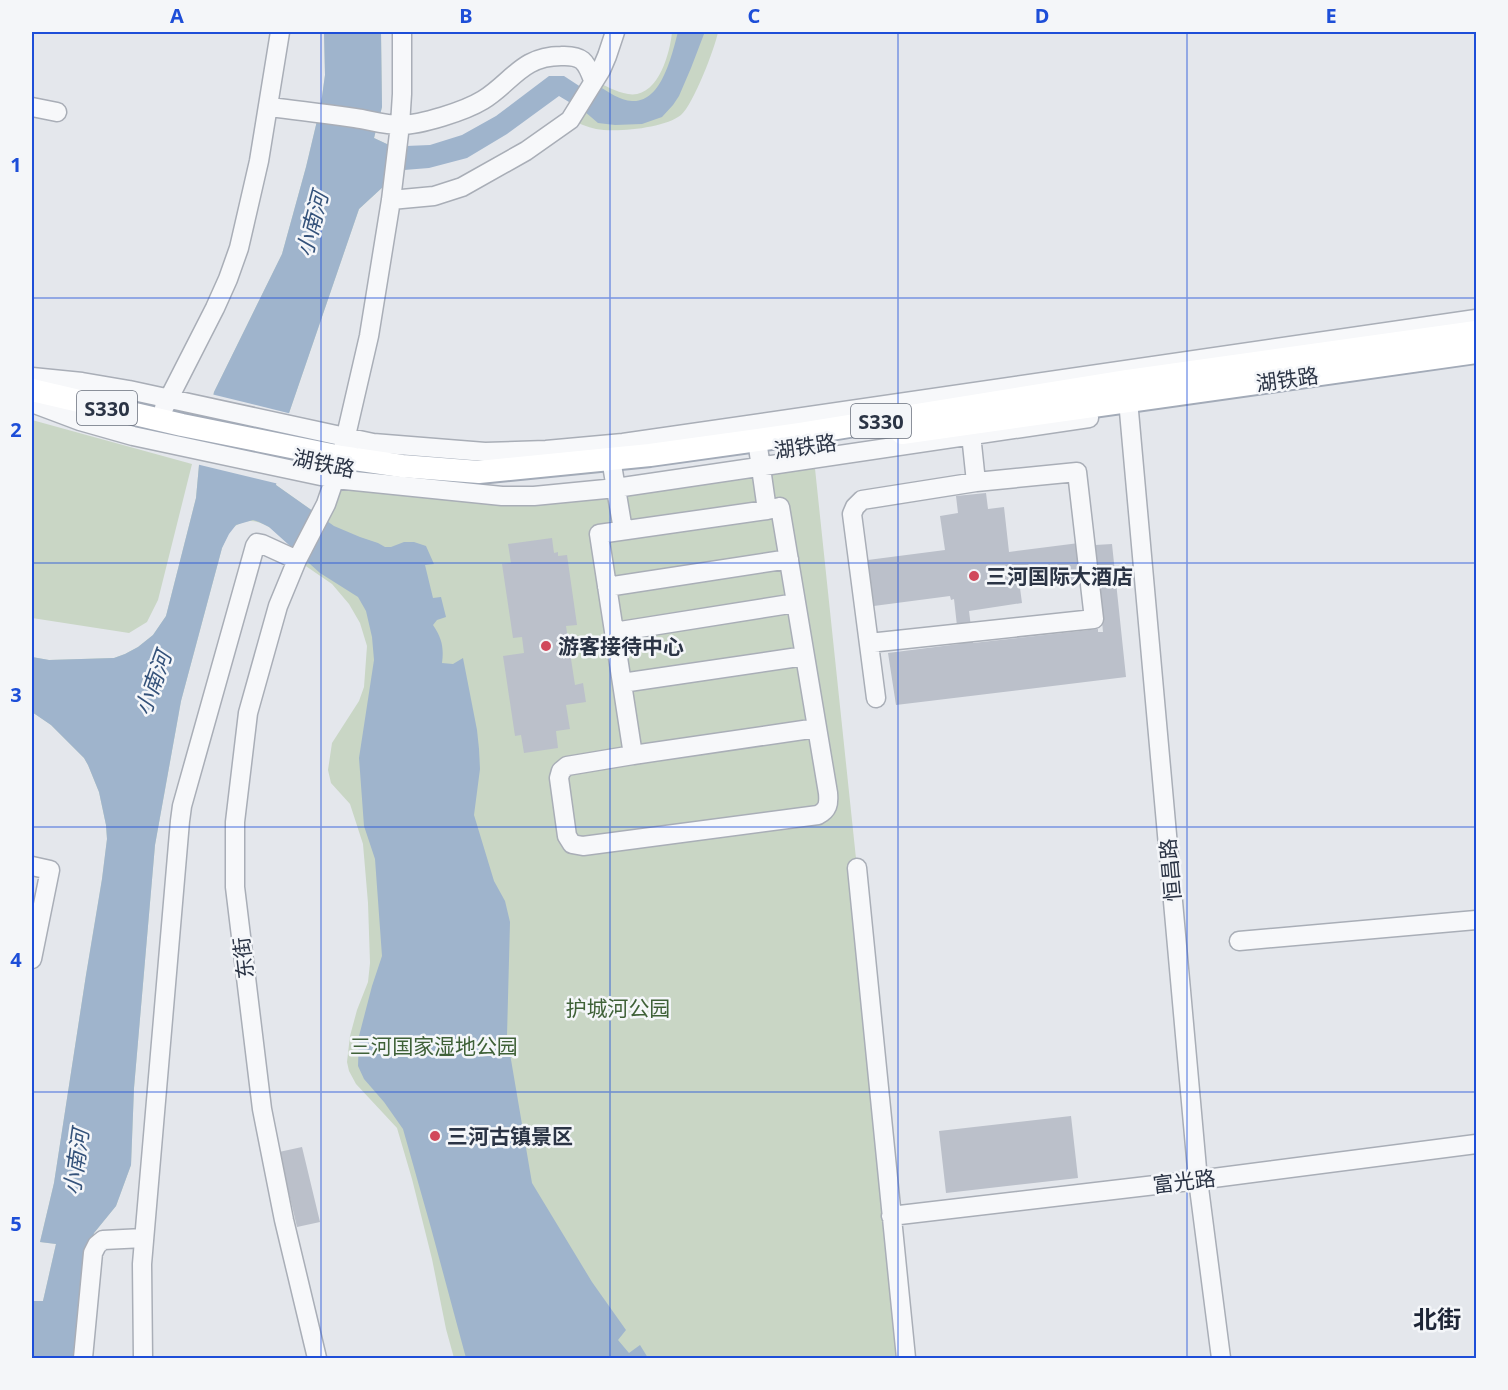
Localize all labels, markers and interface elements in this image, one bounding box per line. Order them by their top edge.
text: A [170,2,184,29]
text: B [459,2,473,29]
text: C [748,2,761,29]
text: D [1035,2,1049,29]
text: E [1325,2,1337,29]
text: 1 [10,151,22,178]
water label: 小南河 [288,184,335,260]
street label: 湖铁路 [1254,361,1320,397]
road number: S330 [77,391,137,425]
road number: S330 [851,404,911,438]
text: 2 [10,416,22,443]
street label: 湖铁路 [772,428,838,464]
street label: 湖铁路 [290,443,358,483]
place label: 三河国际大酒店 [986,562,1133,590]
marker: 三河国际大酒店 [967,569,981,583]
place label: 游客接待中心 [558,632,684,660]
marker: 游客接待中心 [539,639,553,653]
water label: 小南河 [127,643,179,719]
text: 3 [10,681,22,708]
street label: 恒昌路 [1153,837,1187,903]
street label: 东街 [227,935,259,981]
text: 4 [10,946,22,973]
park label: 护城河公园 [566,994,671,1022]
park label: 三河国家湿地公园 [350,1032,518,1060]
place label: 三河古镇景区 [447,1122,573,1150]
water label: 小南河 [56,1123,95,1197]
marker: 三河古镇景区 [428,1129,442,1143]
street label: 富光路 [1151,1163,1217,1199]
text: 5 [10,1210,22,1237]
district label: 北街 [1413,1302,1461,1335]

